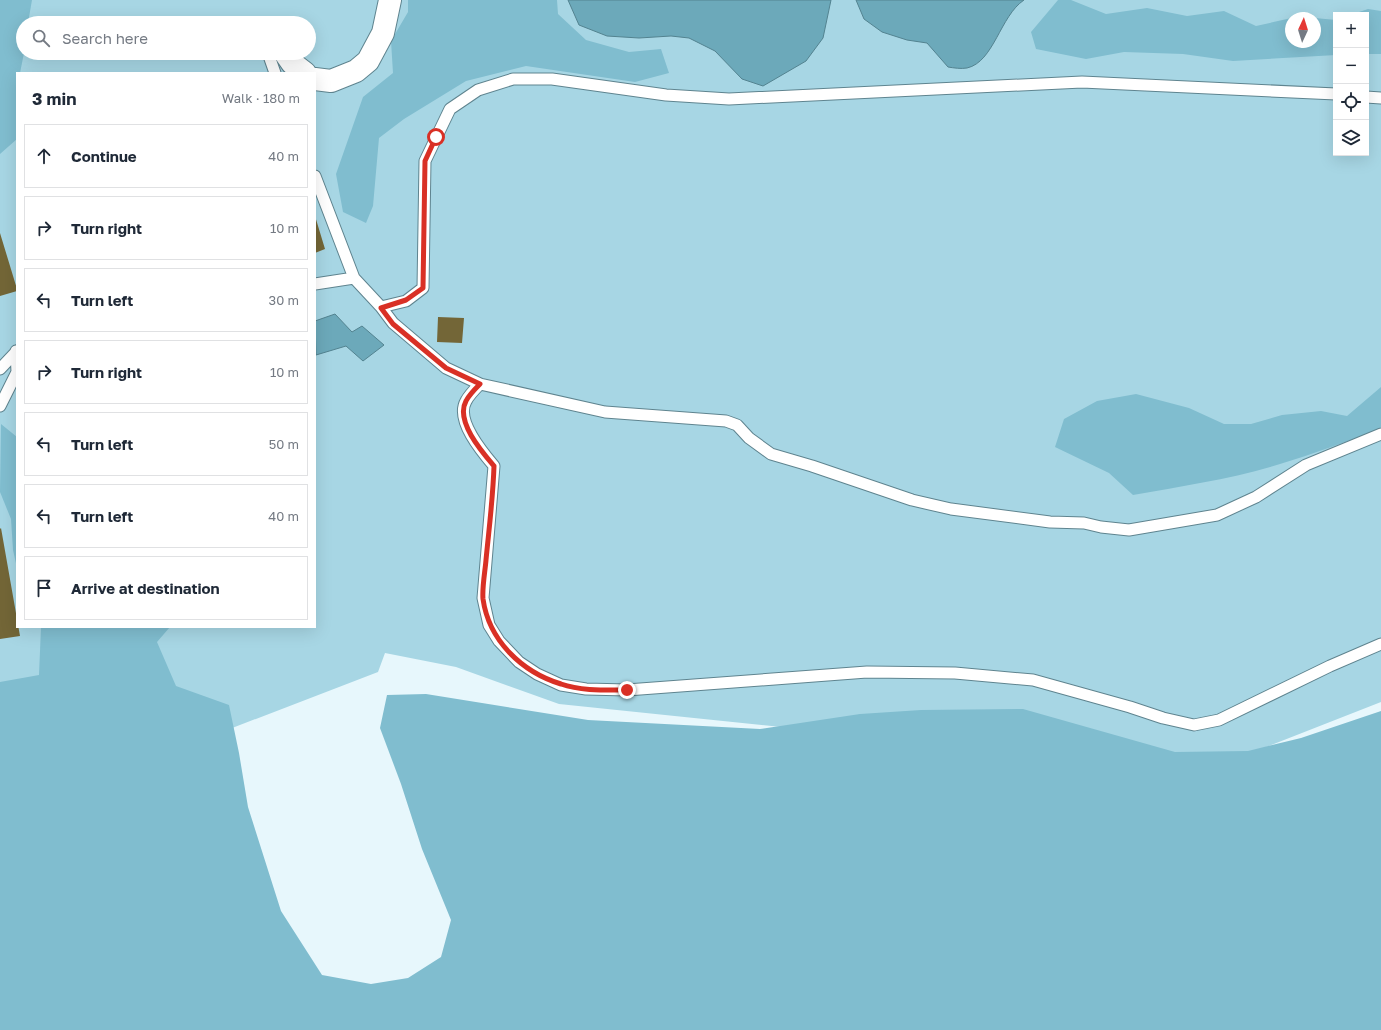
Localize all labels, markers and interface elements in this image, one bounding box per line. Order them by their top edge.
north arrow [1285,12,1321,48]
map controls [1333,12,1369,156]
button: + [1333,12,1369,48]
search box [16,16,316,60]
icon: search [30,27,52,49]
text: Search here [62,29,148,47]
button: − [1333,48,1369,84]
button: locate [1333,84,1369,120]
text: 3 min [32,88,76,109]
text: Walk · 180 m [222,90,300,106]
button: layers [1333,120,1369,156]
route start [427,128,445,146]
icon: ahead [33,145,55,167]
text: Continue [71,147,137,165]
text: 40 m [268,148,299,164]
icon: right [33,217,55,239]
text: Turn right [71,219,142,237]
text: 10 m [270,220,299,236]
icon: left [33,289,55,311]
text: Turn left [71,291,133,309]
text: 30 m [269,292,299,308]
icon: right [33,361,55,383]
text: Turn right [71,363,142,381]
text: 10 m [270,364,299,380]
icon: left [33,433,55,455]
text: Turn left [71,435,133,453]
text: 50 m [269,436,299,452]
icon: left [33,505,55,527]
text: Turn left [71,507,133,525]
text: 40 m [268,508,299,524]
icon: arrive [33,577,55,599]
text: Arrive at destination [71,579,220,597]
route end [618,681,636,699]

